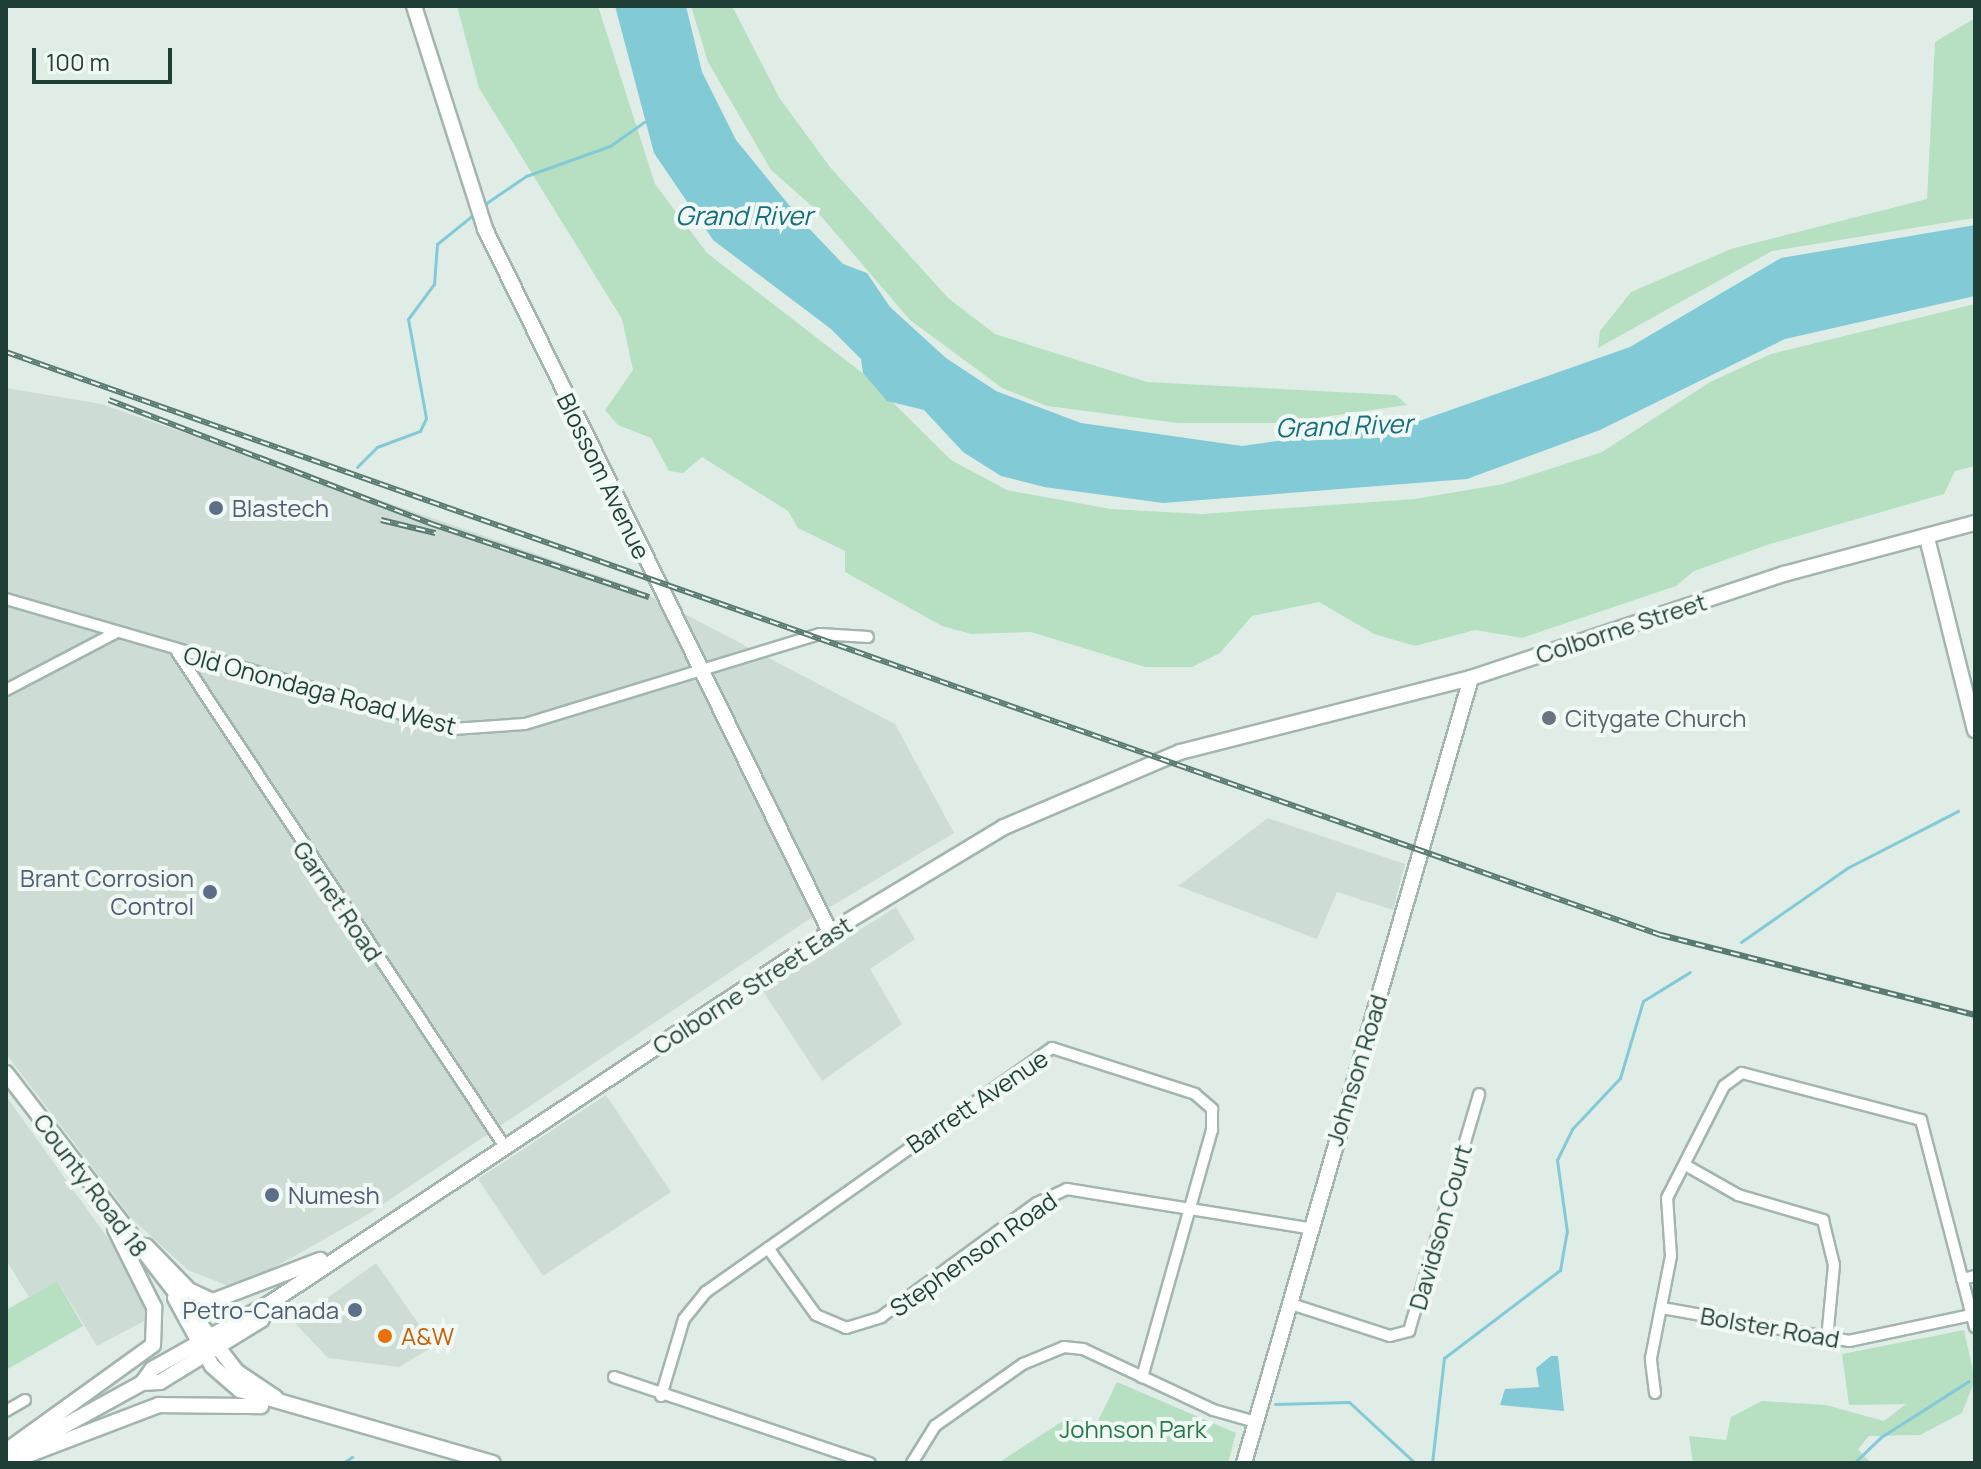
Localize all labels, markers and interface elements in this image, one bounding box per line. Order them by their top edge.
scale bar [36,32,176,82]
text: 100 m [46,45,110,78]
water label: Grand River [675,200,813,232]
street label: Blossom Avenue [551,388,657,564]
water label: Grand River [1275,408,1413,444]
place label: Blastech [232,494,329,522]
marker: Blastech [207,499,225,517]
street label: Colborne Street [1532,587,1710,669]
street label: Old Onondaga Road West [181,640,459,740]
place label: Citygate Church [1565,704,1747,732]
marker: Citygate Church [1540,709,1558,727]
street label: Garnet Road [287,836,389,966]
place label: Brant Corrosion Control [20,864,194,920]
marker: Brant Corrosion Control [201,883,219,901]
street label: Colborne Street East [647,910,857,1060]
street label: Johnson Road [1319,991,1393,1149]
street label: Barrett Avenue [901,1043,1053,1159]
street label: County Road 18 [28,1108,154,1262]
street label: Davidson Court [1403,1141,1477,1313]
place label: Numesh [288,1181,380,1209]
marker: Numesh [263,1186,281,1204]
street label: Stephenson Road [884,1186,1062,1322]
place label: Petro-Canada [183,1296,339,1324]
marker: Petro-Canada [346,1301,364,1319]
street label: Bolster Road [1698,1301,1842,1353]
place label: A&W [401,1322,454,1350]
marker: A&W [376,1327,394,1345]
park label: Johnson Park [1059,1415,1207,1443]

